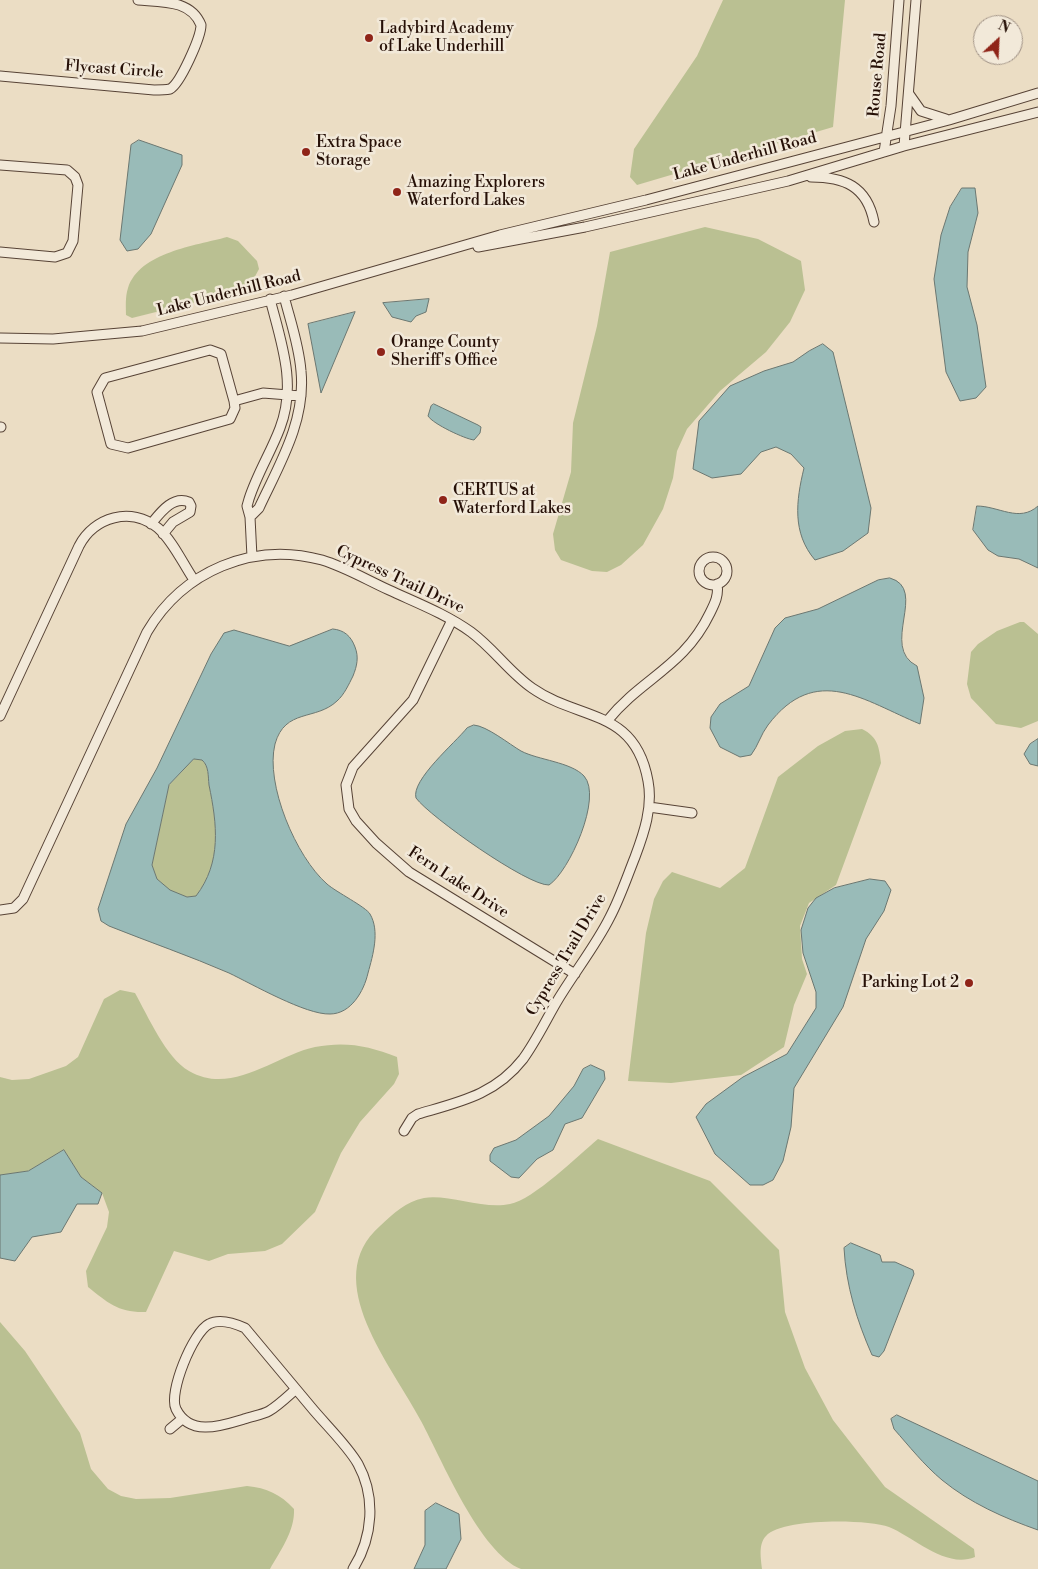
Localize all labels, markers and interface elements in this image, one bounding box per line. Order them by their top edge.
north arrow [973,15,1023,65]
text: N [995,17,1013,38]
place label: Ladybird Academy of Lake Underhill [379,19,514,57]
marker: Ladybird Academy of Lake Underhill [363,32,375,44]
street label: Rouse Road [865,32,891,118]
street label: Flycast Circle [64,57,164,83]
street label: Lake Underhill Road [671,129,819,185]
place label: Extra Space Storage [316,133,402,171]
marker: Extra Space Storage [300,146,312,158]
place label: Amazing Explorers Waterford Lakes [407,173,545,211]
marker: Amazing Explorers Waterford Lakes [391,186,403,198]
street label: Lake Underhill Road [155,267,303,321]
place label: Orange County Sheriff's Office [391,333,500,371]
marker: Orange County Sheriff's Office [375,346,387,358]
place label: CERTUS at Waterford Lakes [453,481,571,519]
marker: CERTUS at Waterford Lakes [437,494,449,506]
street label: Cypress Trail Drive [333,542,467,618]
street label: Fern Lake Drive [404,843,512,923]
street label: Cypress Trail Drive [523,890,611,1020]
place label: Parking Lot 2 [862,973,959,993]
marker: Parking Lot 2 [963,977,975,989]

